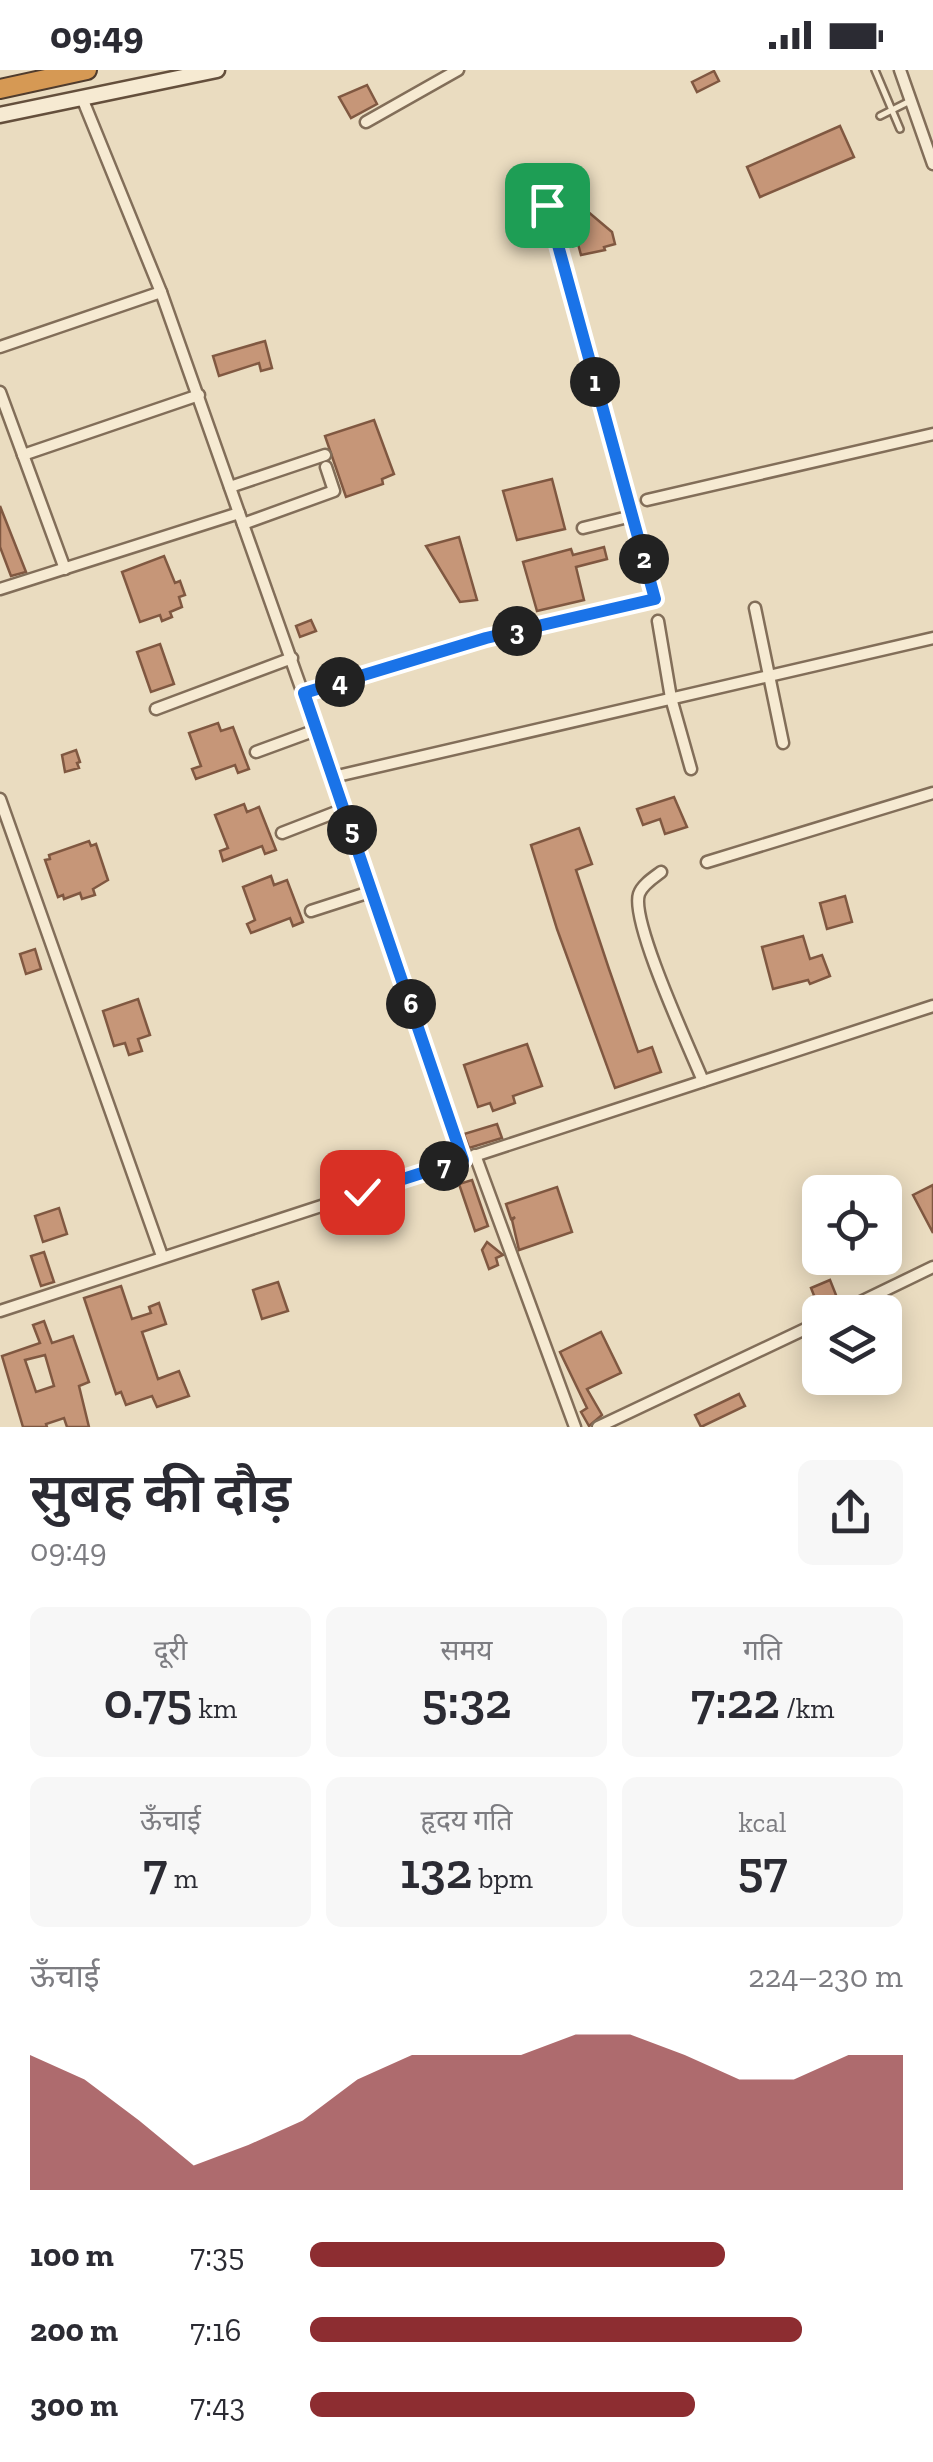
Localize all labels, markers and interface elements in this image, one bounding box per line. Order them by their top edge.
text: 09:49 [50,12,144,58]
pin [505,163,590,248]
icon: arrive [520,178,575,233]
pin: 1 [570,357,620,407]
text: 1 [589,365,601,398]
pin: 2 [619,534,669,584]
text: 2 [636,542,652,575]
pin: 3 [492,606,542,656]
text: 3 [510,614,524,647]
pin: 4 [315,657,365,707]
text: 4 [332,665,348,698]
pin: 5 [327,805,377,855]
text: 5 [345,813,359,846]
pin: 6 [386,979,436,1029]
text: 6 [403,987,419,1020]
pin: 7 [419,1141,469,1191]
text: 7 [437,1149,451,1182]
pin [320,1150,405,1235]
icon: check [335,1165,390,1220]
map controls [802,1175,902,1395]
button: locate [802,1175,902,1275]
button: layers [802,1295,902,1395]
text: सुबह की दौड़ [30,1460,291,1526]
button: share [798,1460,903,1565]
text: 09:49 [30,1531,107,1569]
text: दूरी [154,1634,187,1667]
text: समय [441,1634,492,1667]
text: गति [743,1634,782,1667]
text: 0.75 [104,1671,192,1731]
text: 5:32 [421,1671,512,1731]
text: 7:22 [691,1671,780,1731]
text: km [192,1692,237,1725]
text: /km [780,1692,834,1725]
text: ऊँचाई [140,1804,201,1837]
text: हृदय गति [421,1804,512,1837]
text: kcal [739,1806,787,1839]
text: 57 [737,1839,788,1899]
text: 7 [143,1841,167,1901]
text: 132 [400,1841,472,1901]
text: m [167,1862,198,1895]
text: bpm [472,1862,533,1895]
text: ऊँचाई [30,1957,99,1995]
text: 224–230 m [748,1957,903,1995]
text: 100 m [30,2236,114,2274]
text: 7:35 [190,2236,244,2274]
text: 200 m [30,2311,118,2349]
text: 7:16 [190,2311,242,2349]
text: 300 m [30,2386,118,2424]
text: 7:43 [190,2386,245,2424]

